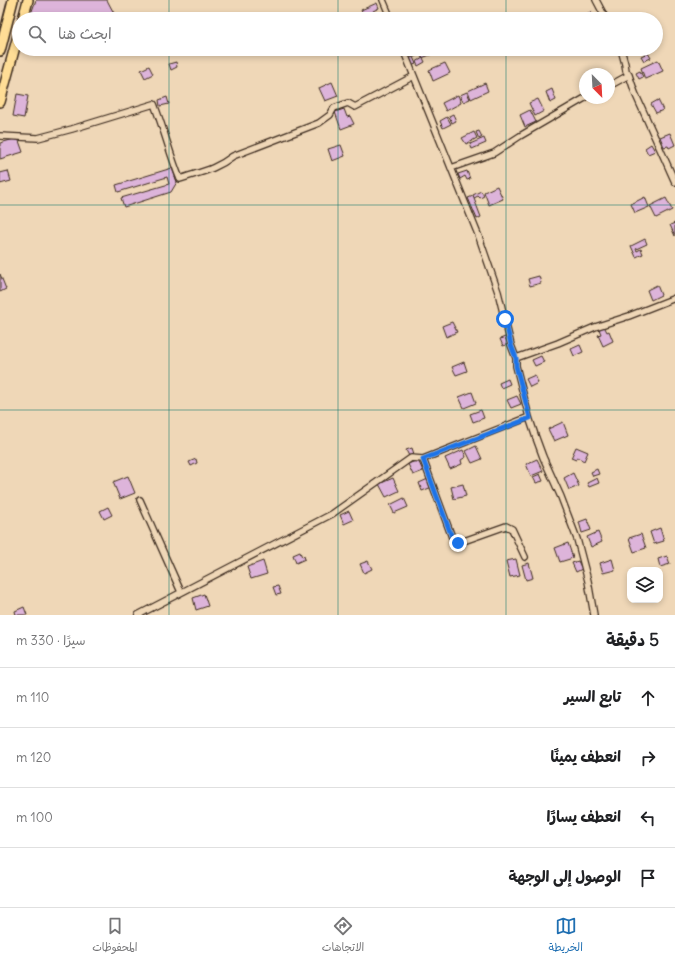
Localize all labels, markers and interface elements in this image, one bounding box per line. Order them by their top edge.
search box [12,12,663,56]
icon: search [26,23,48,45]
text: ابحث هنا [58,24,112,43]
north arrow [579,68,615,104]
route start [496,310,514,328]
route end [449,534,467,552]
map controls [627,567,663,603]
button: layers [627,567,663,603]
text: 5 دقيقة [606,629,659,651]
text: سيرًا · 330 m [16,632,86,649]
text: تابع السير [564,687,621,706]
icon: ahead [637,687,659,709]
text: 110 m [16,689,49,706]
text: انعطف يمينًا [550,747,621,766]
icon: right [637,747,659,769]
text: 120 m [16,749,51,766]
text: انعطف يسارًا [547,807,621,826]
icon: left [637,807,659,829]
text: 100 m [16,809,53,826]
text: الوصول إلى الوجهة [508,867,621,886]
icon: arrive [637,867,659,889]
tab: المحفوظات [92,915,137,957]
tab: الاتجاهات [322,915,364,957]
tab: الخريطة [549,915,583,957]

